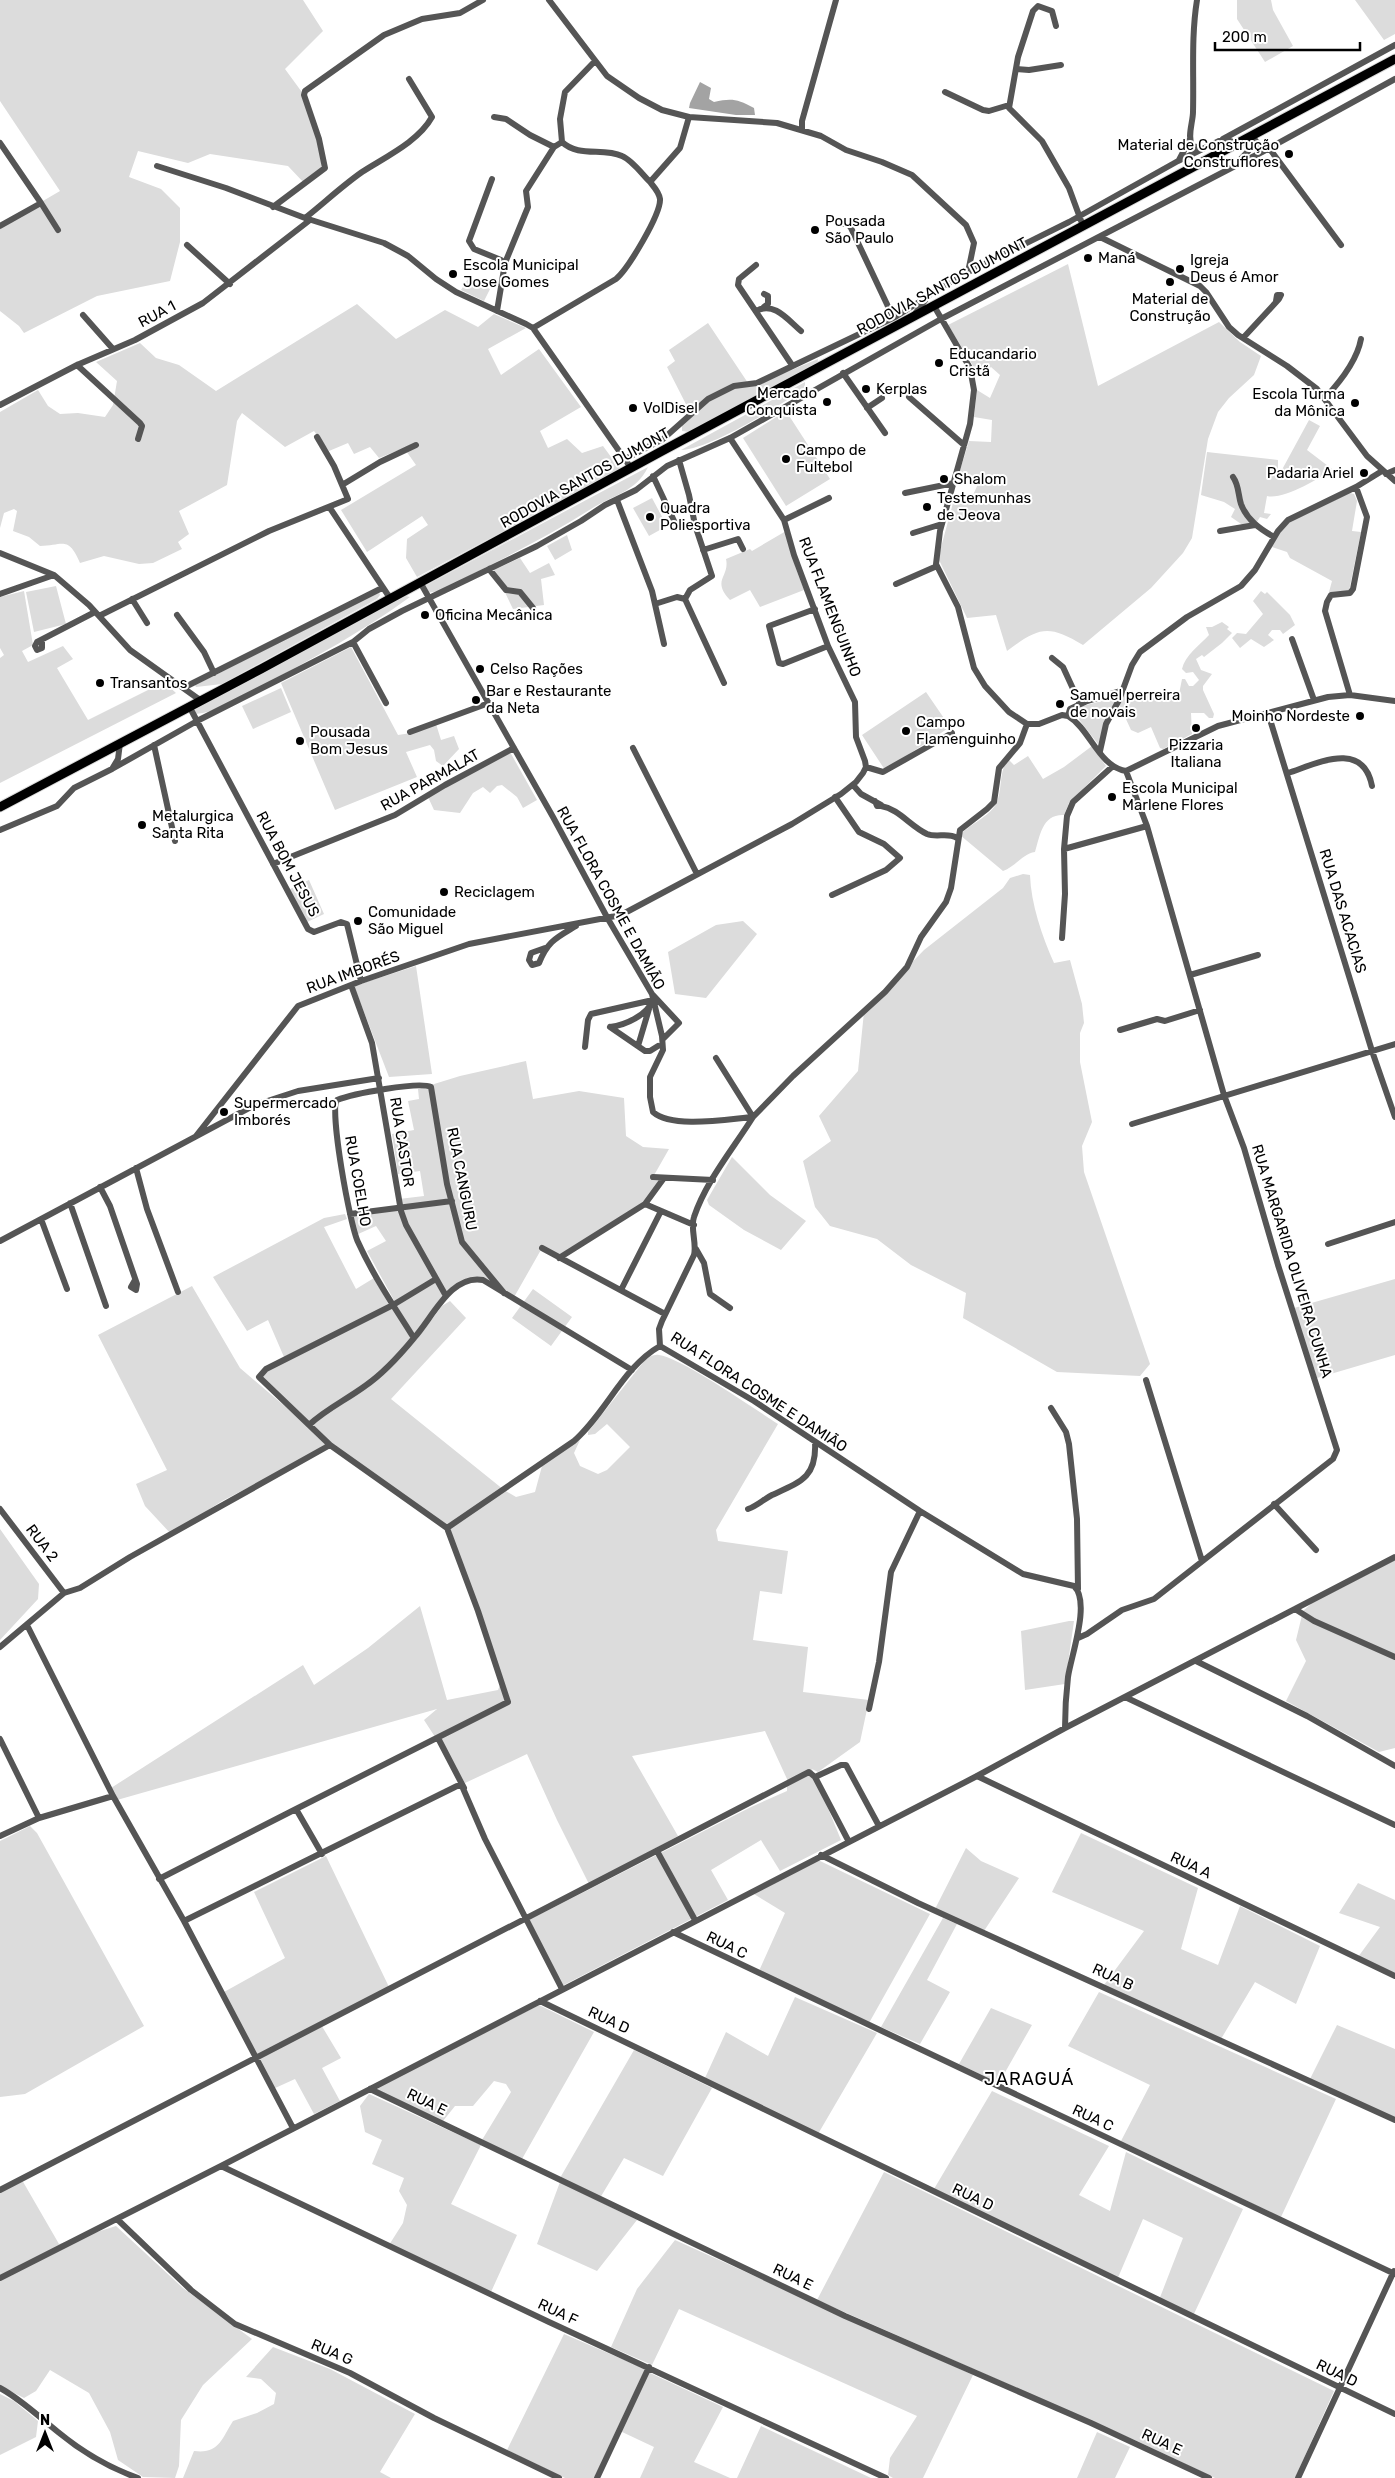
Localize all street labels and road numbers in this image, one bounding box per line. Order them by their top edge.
street label: RODOVIA SANTOS DUMONT [854,233,1031,339]
street label: RUA 1 [135,297,179,331]
street label: RODOVIA SANTOS DUMONT [497,424,673,532]
street label: RUA FLAMENGUINHO [795,535,865,679]
street label: RUA PARMALAT [377,745,483,815]
street label: RUA FLORA COSME E DAMIÃO [553,803,669,993]
street label: RUA BOM JESUS [253,808,323,920]
street label: RUA DAS ACACIAS [1316,847,1370,975]
street label: RUA IMBORÉS [304,947,402,997]
street label: RUA CASTOR [386,1096,418,1188]
street label: RUA CANGURU [443,1126,481,1232]
street label: RUA COELHO [341,1134,375,1228]
street label: RUA MARGARIDA OLIVEIRA CUNHA [1248,1142,1336,1380]
street label: RUA FLORA COSME E DAMIÃO [667,1328,851,1456]
street label: RUA 2 [22,1521,62,1565]
street label: RUA A [1168,1848,1214,1882]
street label: RUA C [704,1927,750,1963]
street label: RUA B [1089,1960,1137,1994]
street label: RUA D [585,2003,633,2037]
street label: RUA E [404,2085,450,2119]
street label: RUA C [1069,2101,1117,2135]
street label: RUA D [949,2179,997,2215]
street label: RUA E [770,2260,816,2294]
street label: RUA F [535,2295,581,2329]
street label: RUA G [308,2335,356,2369]
street label: RUA D [1313,2355,1361,2391]
street label: RUA E [1139,2425,1185,2459]

